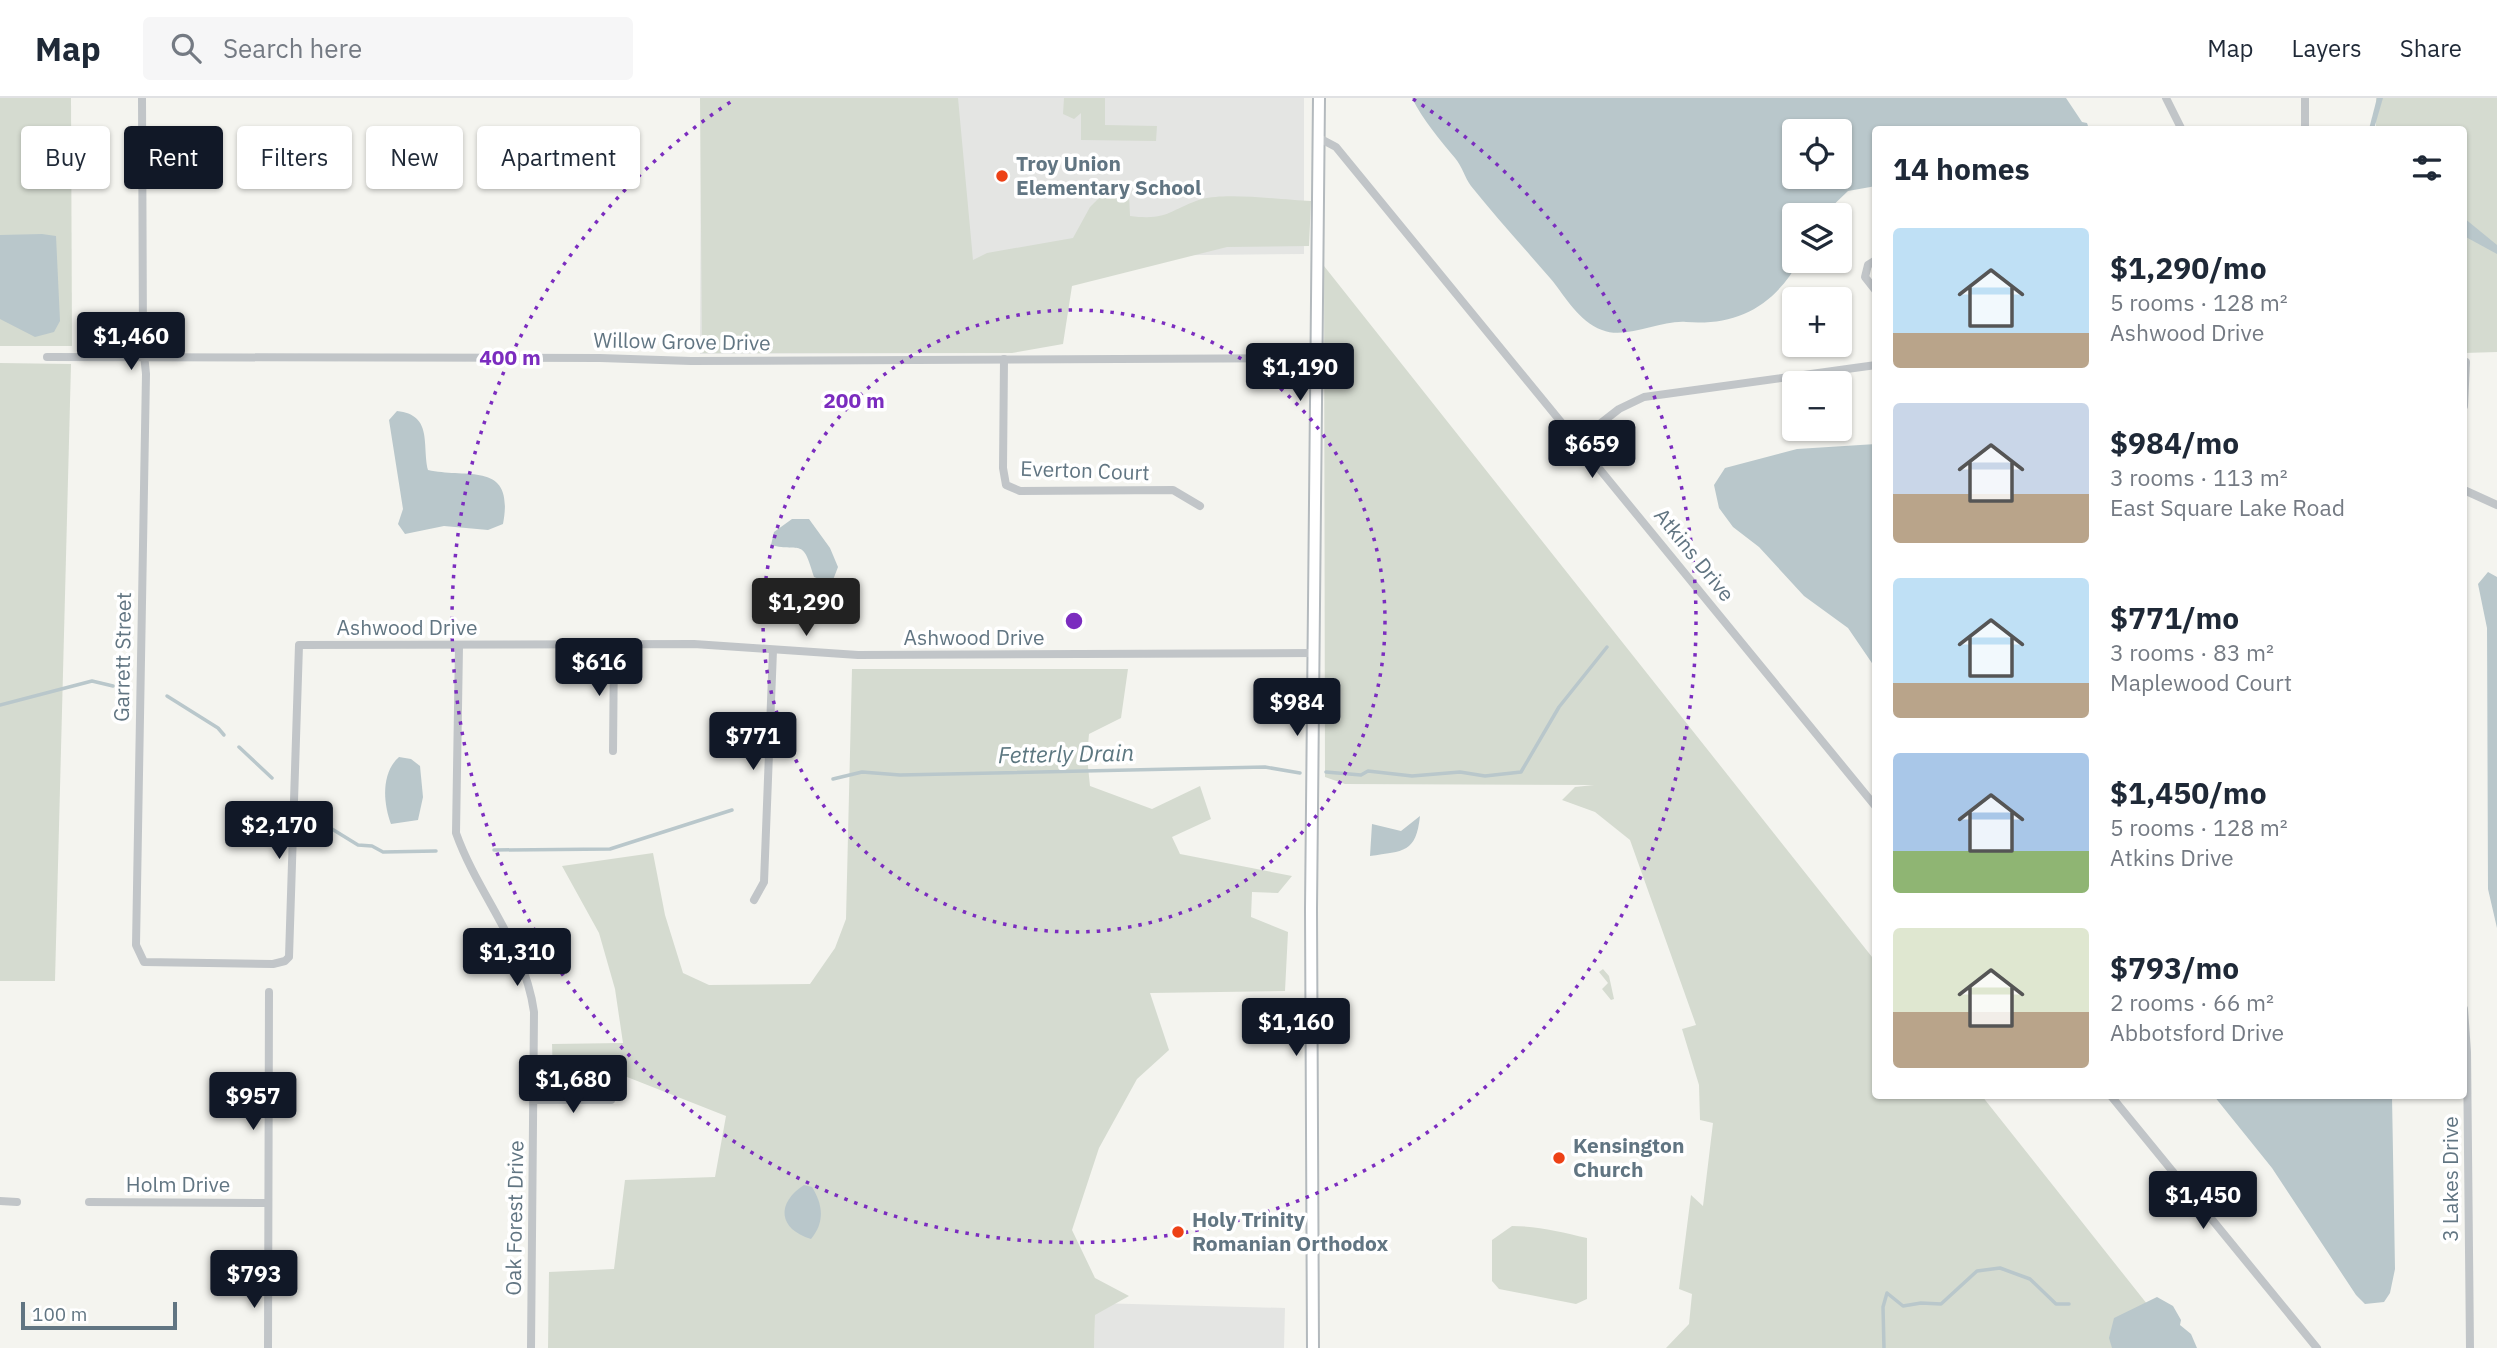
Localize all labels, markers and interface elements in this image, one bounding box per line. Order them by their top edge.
search box [143,17,633,80]
text: Map [35,27,101,70]
icon: search [167,29,205,67]
text: Search here [223,31,362,65]
text: Map [2207,32,2254,64]
text: Layers [2292,32,2362,64]
text: Share [2400,32,2462,64]
map controls [1782,119,1852,441]
button: locate [1782,119,1852,189]
chip: Buy [21,126,110,189]
chip: Rent [124,126,223,189]
chip: Filters [237,126,352,189]
chip: New [366,126,463,189]
chip: Apartment [477,126,640,189]
place label: Troy Union Elementary School [1016,149,1201,201]
text: 14 homes [1893,149,2030,188]
icon: filters [2408,149,2446,187]
marker: Troy Union Elementary School [994,168,1010,184]
button: layers [1782,203,1852,273]
text: $1,290/mo [2110,248,2267,287]
icon: home [1949,256,2033,340]
button: + [1782,287,1852,357]
text: 5 rooms · 128 m² [2110,287,2288,317]
pin: $1,460 [74,313,188,372]
text: Ashwood Drive [2110,317,2264,347]
text: $1,460 [93,320,169,350]
street label: Willow Grove Drive [593,325,771,357]
text: 400 m [479,343,541,371]
pin: $1,190 [1243,344,1357,403]
text: $1,190 [1262,351,1338,381]
button: − [1782,371,1852,441]
text: 200 m [823,386,885,414]
pin: $659 [1551,420,1633,480]
text: $984/mo [2110,423,2239,462]
text: $659 [1564,428,1620,458]
icon: home [1949,431,2033,515]
street label: Everton Court [1020,454,1150,486]
text: 3 rooms · 113 m² [2110,462,2288,492]
text: East Square Lake Road [2110,492,2345,522]
street label: Atkins Drive [1648,502,1741,607]
pin: $1,290 [749,578,863,638]
text: $1,290 [768,586,844,616]
street label: Garrett Street [107,592,137,722]
text: $771/mo [2110,598,2239,637]
icon: home [1949,606,2033,690]
centre of rings [1062,609,1086,633]
street label: Ashwood Drive [337,613,477,641]
street label: Ashwood Drive [904,623,1044,651]
text: 3 rooms · 83 m² [2110,637,2274,667]
pin: $616 [558,638,640,698]
text: $616 [571,646,627,676]
text: Maplewood Court [2110,667,2292,697]
pin: $984 [1256,678,1338,738]
text: $984 [1269,686,1325,716]
pin: $771 [712,712,794,772]
text: $771 [725,720,781,750]
water label: Fetterly Drain [998,737,1134,769]
text: $1,450/mo [2110,773,2267,812]
icon: home [1949,781,2033,865]
pin: $2,170 [222,802,336,861]
text: $2,170 [241,809,317,839]
text: 5 rooms · 128 m² [2110,812,2288,842]
text: Atkins Drive [2110,842,2234,872]
pin: $1,310 [460,928,574,988]
text: $1,310 [479,936,555,966]
text: $793/mo [2110,948,2239,987]
icon: home [1949,956,2033,1040]
text: 2 rooms · 66 m² [2110,987,2274,1017]
pin: $1,160 [1239,998,1353,1058]
text: $1,160 [1258,1006,1334,1036]
text: Abbotsford Drive [2110,1017,2284,1047]
pin: $1,680 [516,1056,630,1115]
text: $1,680 [535,1063,611,1093]
pin: $957 [212,1072,294,1132]
text: $957 [225,1080,281,1110]
street label: 3 Lakes Drive [2436,1116,2464,1242]
place label: Kensington Church [1573,1131,1684,1183]
street label: Oak Forest Drive [499,1140,529,1296]
marker: Kensington Church [1551,1150,1567,1166]
street label: Holm Drive [126,1170,230,1198]
pin: $1,450 [2146,1172,2260,1231]
text: $1,450 [2165,1179,2241,1209]
place label: Holy Trinity Romanian Orthodox [1192,1205,1389,1257]
marker: Holy Trinity Romanian Orthodox [1170,1224,1186,1240]
pin: $793 [213,1250,295,1310]
text: $793 [226,1258,282,1288]
scale bar [21,1299,177,1331]
text: 100 m [32,1302,87,1326]

